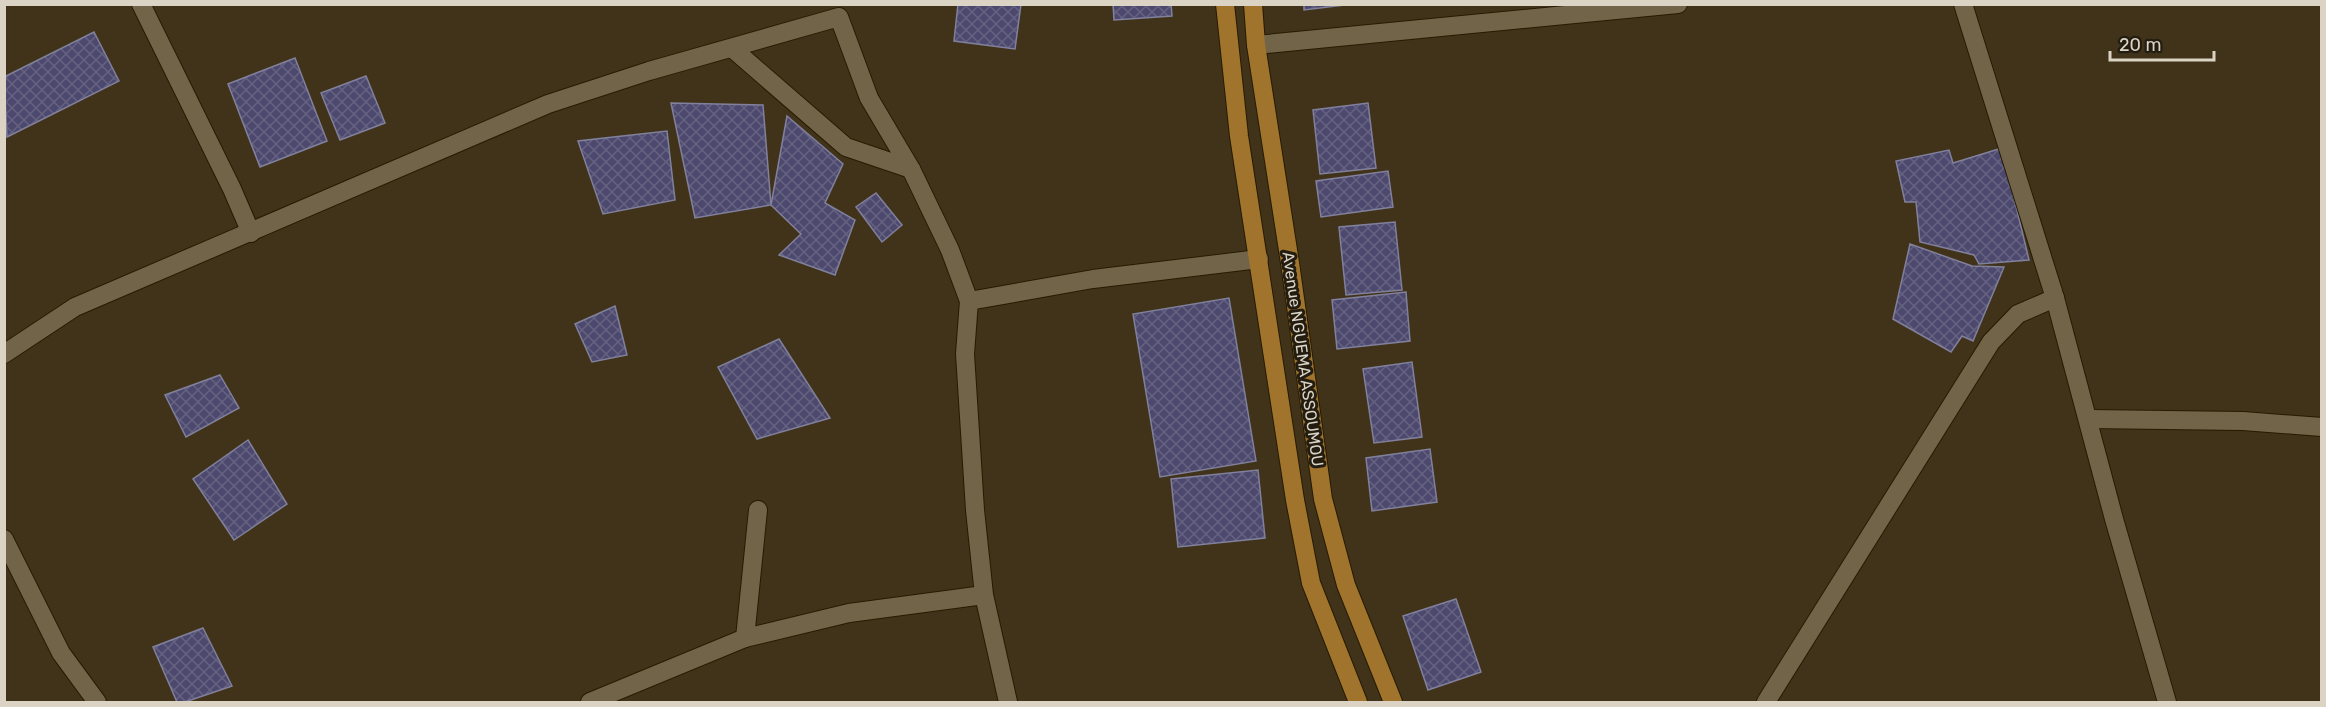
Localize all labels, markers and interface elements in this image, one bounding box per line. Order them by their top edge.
scale bar [2110,24,2214,62]
text: 20 m [2119,34,2161,56]
street label: Avenue NGUEMA ASSOUMOU [1279,250,1327,468]

